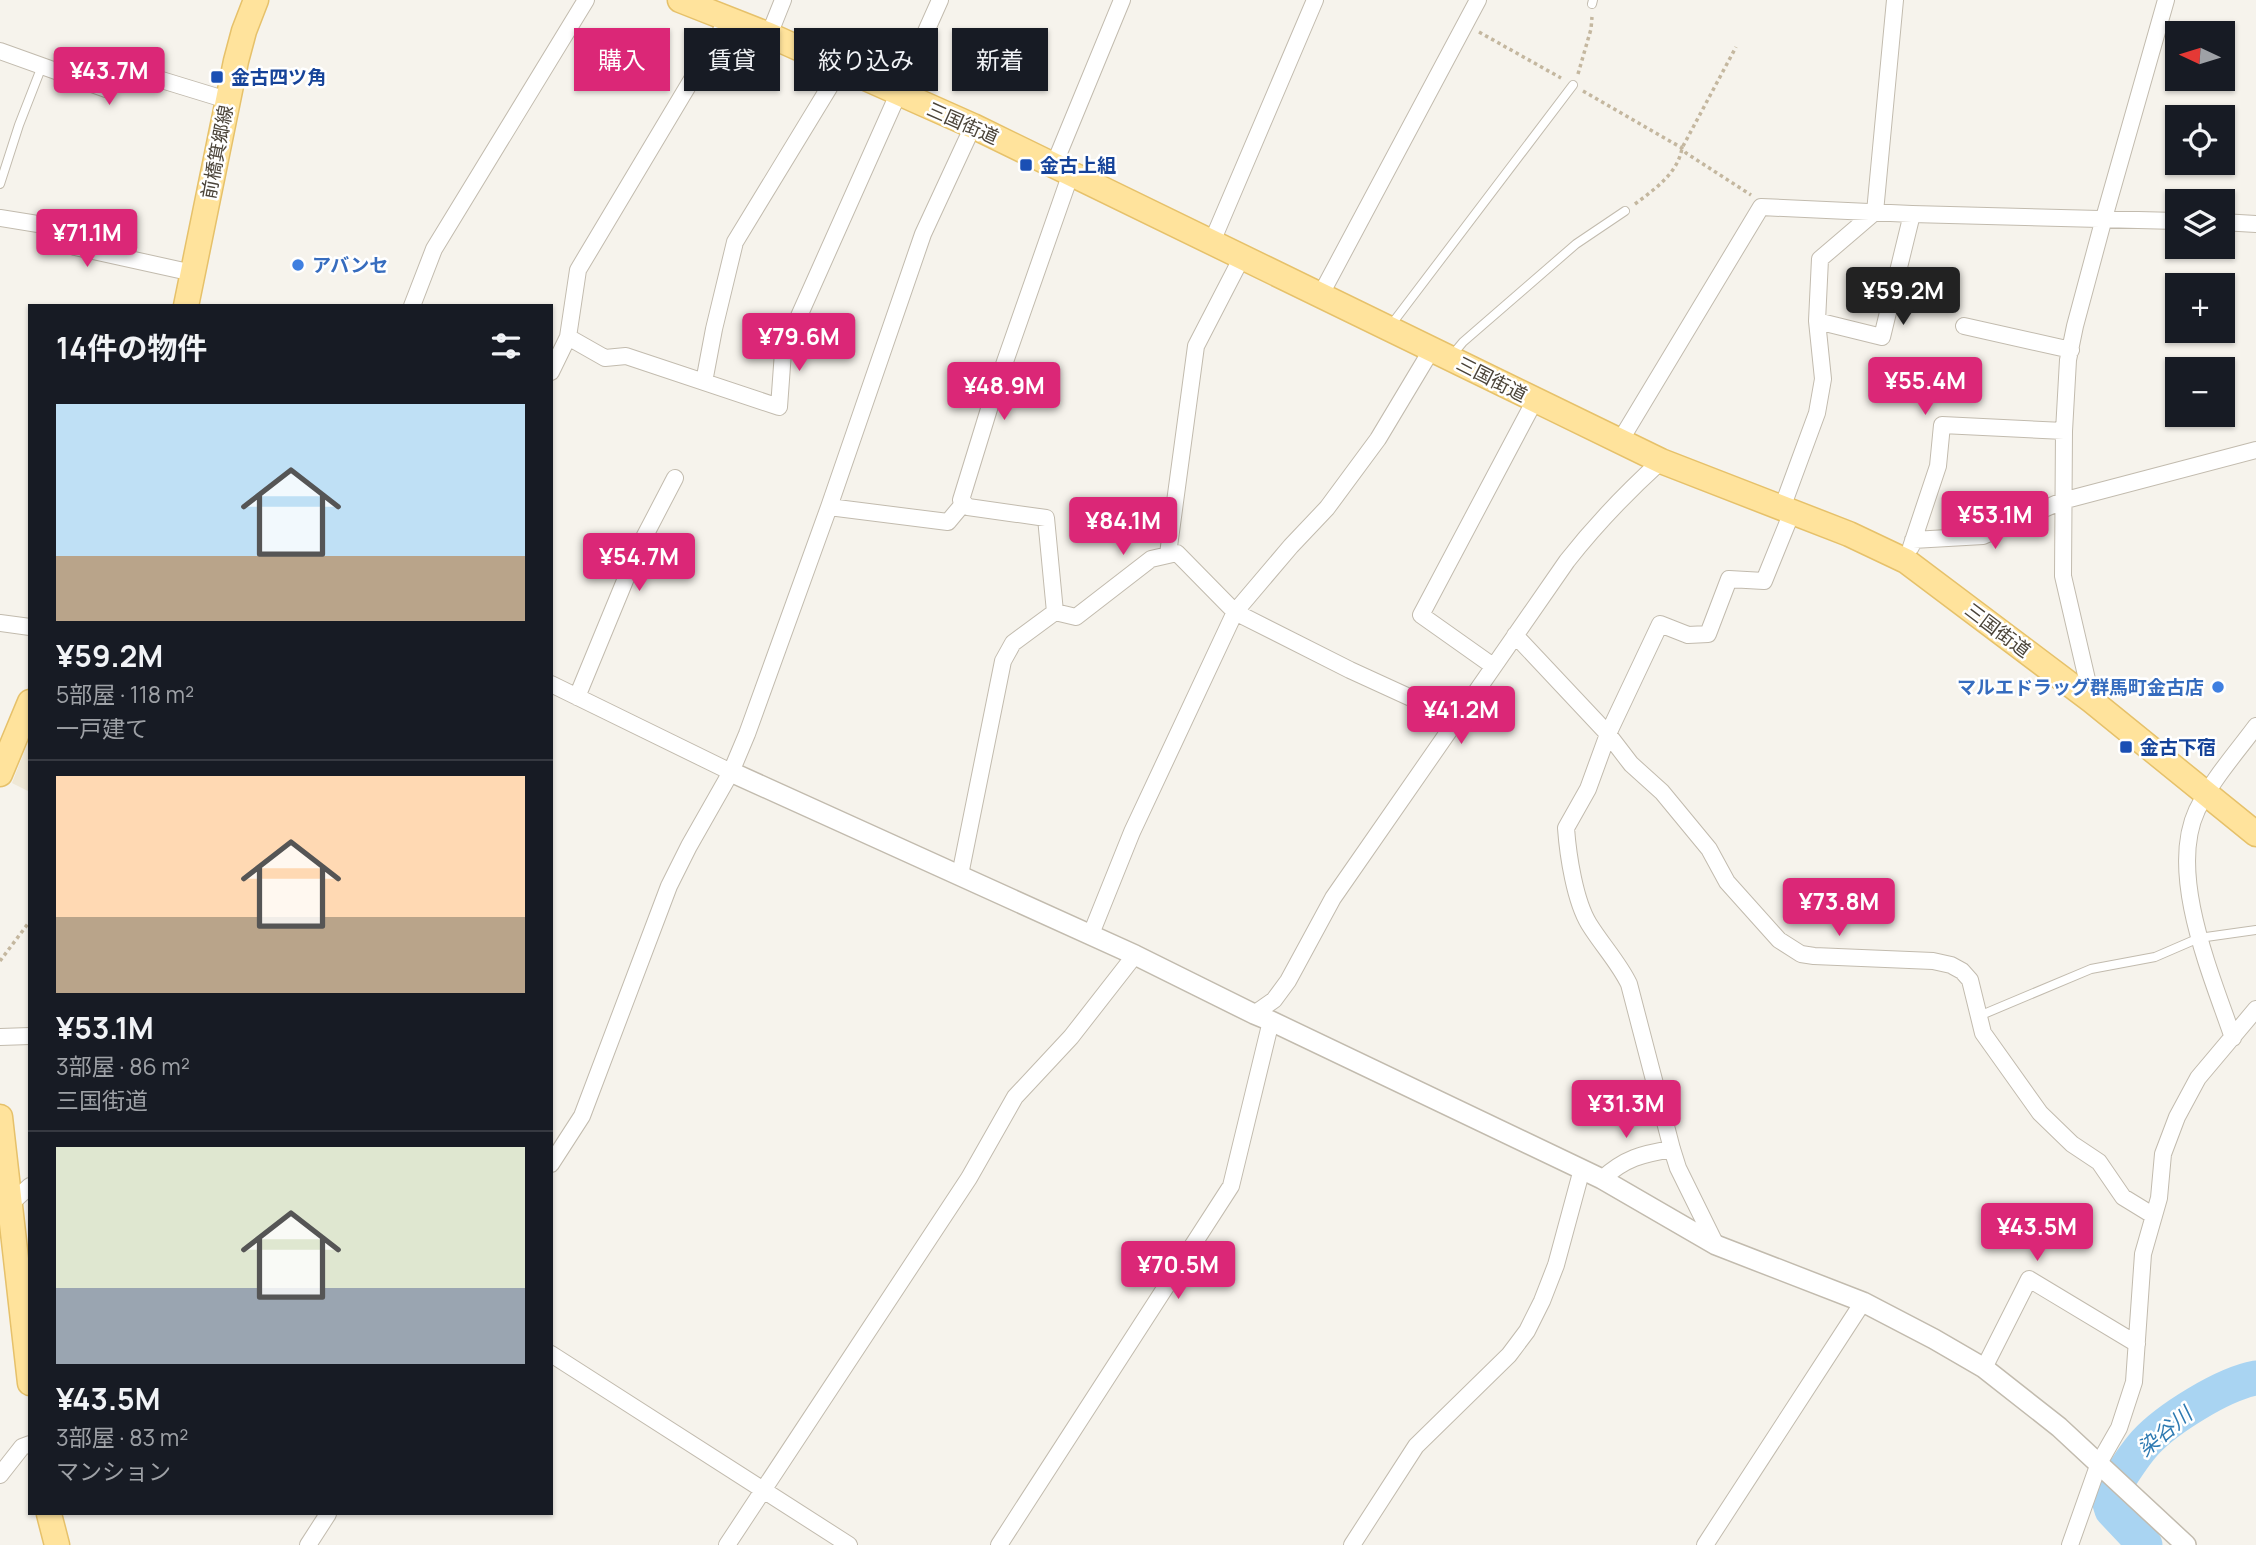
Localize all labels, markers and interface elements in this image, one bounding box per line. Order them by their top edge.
north arrow [2165,21,2235,91]
map controls [2165,21,2235,427]
chip: 購入 [574,28,670,91]
chip: 賃貸 [684,28,780,91]
chip: 絞り込み [794,28,938,91]
chip: 新着 [952,28,1048,91]
pin: ¥43.7M [52,48,166,107]
text: ¥43.7M [70,54,148,86]
place label: 金古四ツ角 [231,64,326,90]
marker: 金古四ツ角 [209,69,225,85]
street label: 三国街道 [923,96,1003,150]
street label: 前橋箕郷線 [195,103,239,201]
button: locate [2165,105,2235,175]
place label: 金古上組 [1040,152,1116,178]
marker: 金古上組 [1018,157,1034,173]
button: layers [2165,189,2235,259]
pin: ¥71.1M [30,210,144,269]
text: ¥71.1M [52,216,122,248]
place label: アバンセ [312,252,388,278]
marker: アバンセ [290,257,306,273]
pin: ¥59.2M [1846,268,1960,327]
button: + [2165,273,2235,343]
text: ¥59.2M [1862,274,1944,306]
pin: ¥79.6M [742,314,856,373]
text: ¥79.6M [758,320,840,352]
text: 14件の物件 [56,327,207,368]
icon: filters [487,327,525,365]
street label: 三国街道 [1452,350,1532,408]
button: − [2165,357,2235,427]
pin: ¥55.4M [1868,358,1982,417]
pin: ¥48.9M [947,362,1061,422]
text: ¥55.4M [1884,364,1966,396]
text: ¥48.9M [963,369,1045,401]
icon: home [228,449,354,575]
pin: ¥53.1M [1938,491,2052,551]
pin: ¥84.1M [1066,498,1180,557]
text: ¥53.1M [1958,498,2032,530]
text: ¥84.1M [1085,504,1161,536]
pin: ¥54.7M [582,534,696,593]
text: ¥54.7M [599,540,679,572]
street label: 三国街道 [1960,597,2036,663]
text: ¥59.2M [56,635,163,676]
place label: マルエドラッグ群馬町金古店 [1957,674,2204,700]
text: 5部屋 · 118 m² [56,678,194,710]
marker: マルエドラッグ群馬町金古店 [2210,679,2226,695]
pin: ¥41.2M [1404,686,1518,746]
text: ¥41.2M [1423,693,1499,725]
text: 一戸建て [56,712,148,744]
place label: 金古下宿 [2140,734,2216,760]
marker: 金古下宿 [2118,739,2134,755]
icon: home [228,821,354,947]
pin: ¥73.8M [1782,878,1896,938]
text: ¥73.8M [1799,885,1879,917]
text: ¥53.1M [56,1007,154,1048]
text: 3部屋 · 86 m² [56,1050,190,1082]
pin: ¥31.3M [1569,1080,1683,1140]
text: 三国街道 [56,1084,148,1116]
text: ¥31.3M [1588,1087,1664,1119]
icon: home [228,1192,354,1318]
pin: ¥43.5M [1980,1204,2094,1263]
text: ¥43.5M [1997,1210,2077,1242]
pin: ¥70.5M [1121,1242,1235,1301]
text: ¥70.5M [1137,1248,1219,1280]
text: ¥43.5M [56,1378,160,1419]
water label: 染谷川 [2131,1399,2199,1462]
text: 3部屋 · 83 m² [56,1421,189,1453]
text: マンション [56,1455,171,1487]

